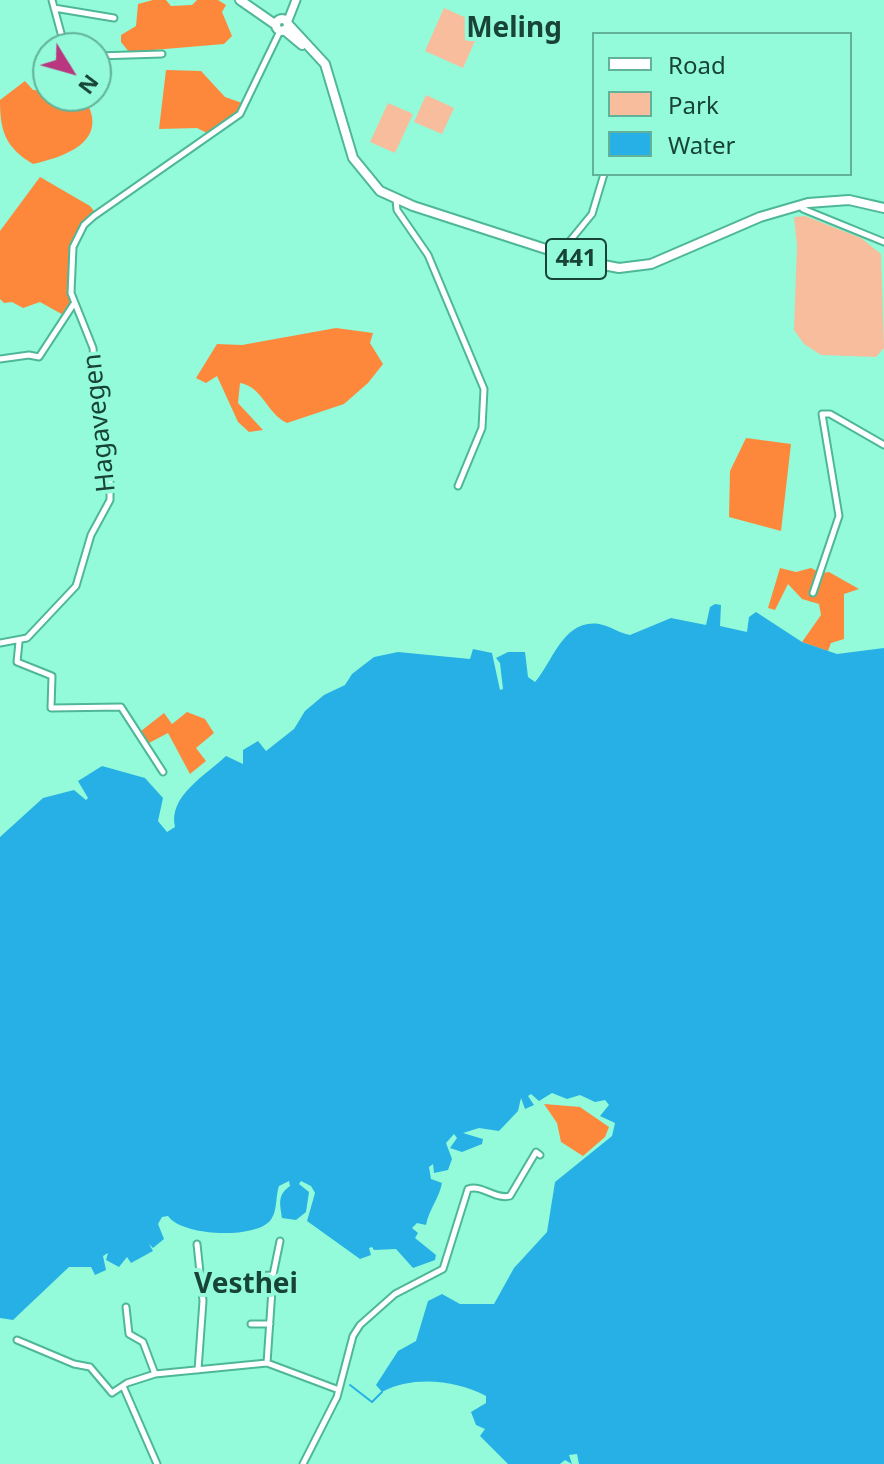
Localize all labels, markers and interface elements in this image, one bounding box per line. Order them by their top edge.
district label: Meling [466,12,562,46]
north arrow [32,32,112,112]
legend [592,32,852,176]
text: Road [668,48,726,81]
text: N [72,69,107,101]
text: Park [668,88,719,121]
text: Water [668,128,735,161]
road number: 441 [546,239,606,279]
street label: Hagavegen [77,352,123,494]
district label: Vesthei [194,1268,298,1302]

